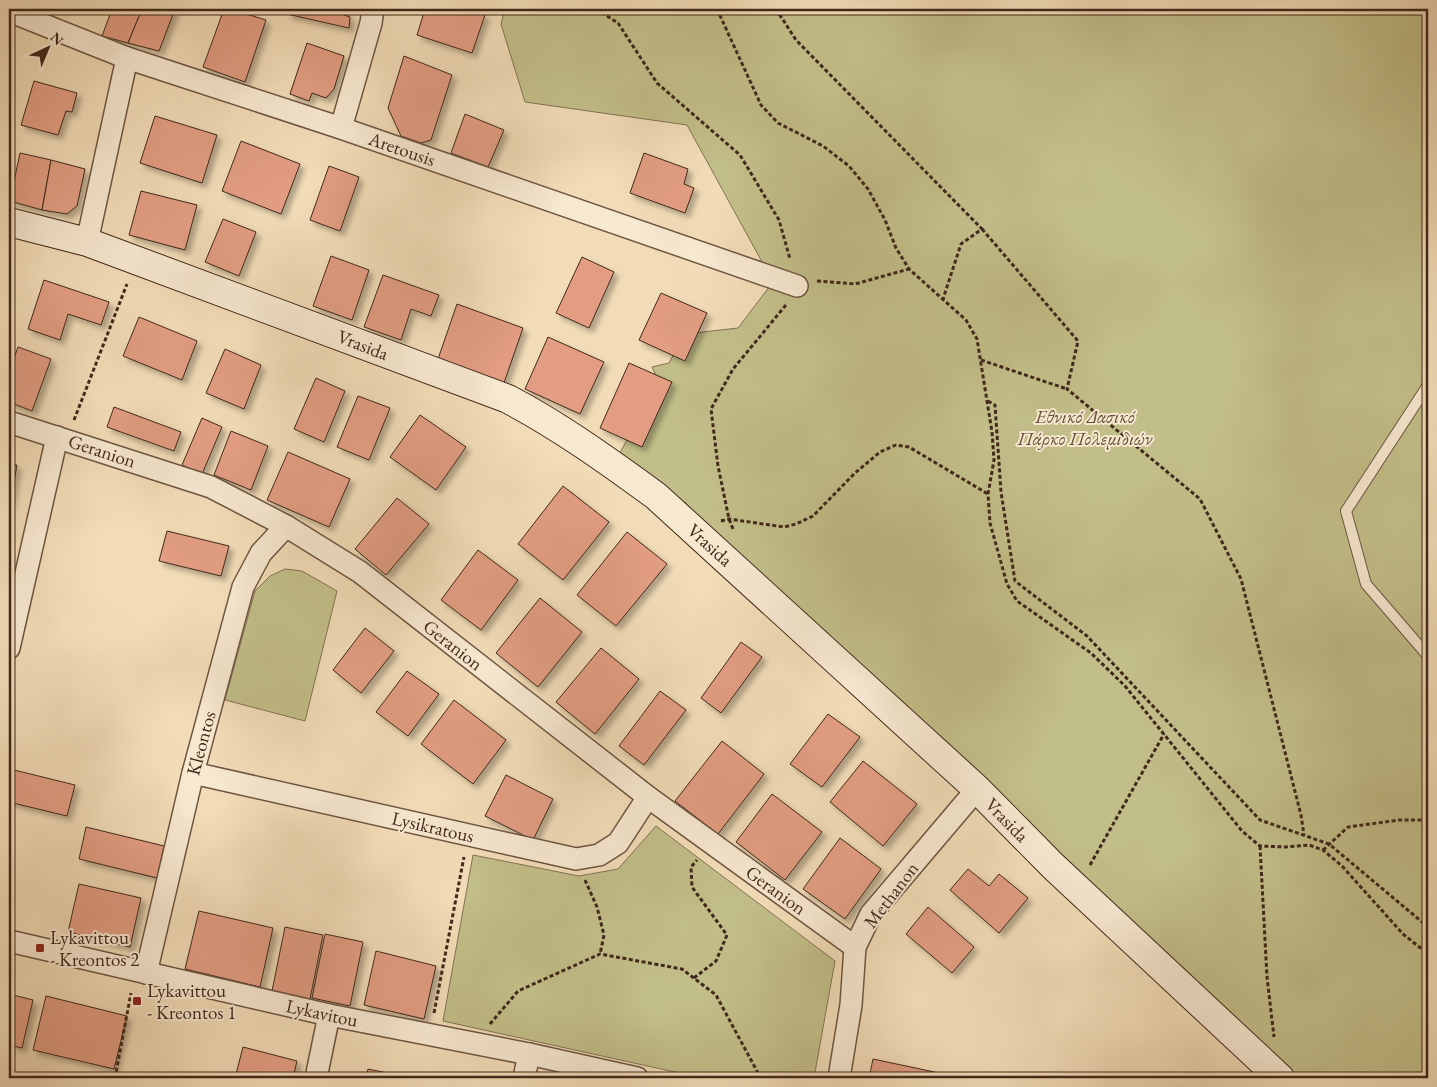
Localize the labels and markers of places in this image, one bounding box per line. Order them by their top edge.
place label: Lykavittou - Kreontos 2 [50,925,139,972]
marker: Lykavittou - Kreontos 2 [34,942,46,954]
place label: Lykavittou - Kreontos 1 [147,978,236,1025]
marker: Lykavittou - Kreontos 1 [131,995,143,1007]

